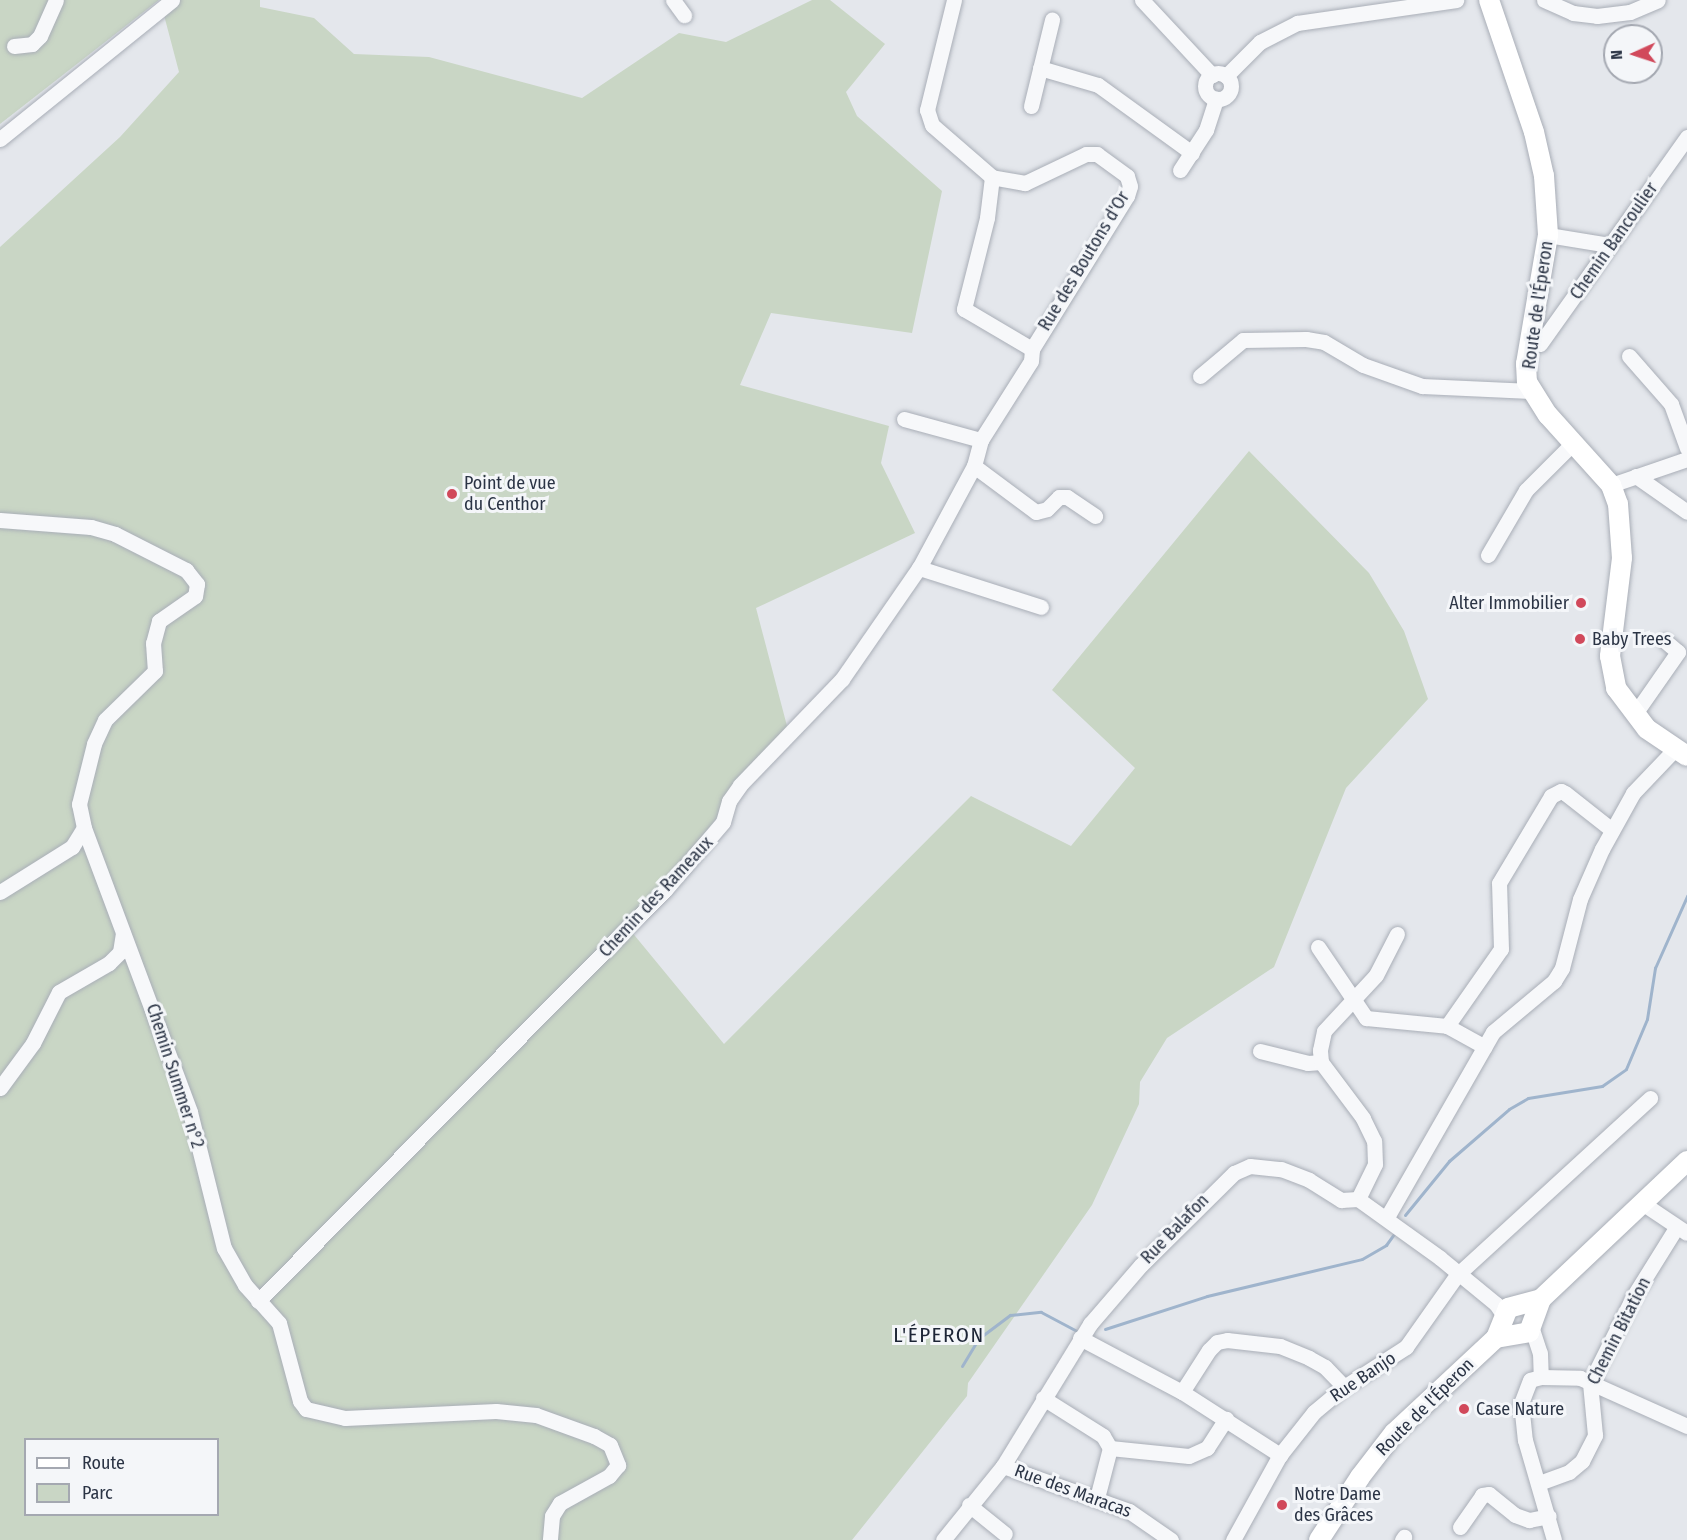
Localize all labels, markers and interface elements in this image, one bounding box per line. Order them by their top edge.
north arrow [1603,24,1663,84]
text: N [1607,50,1626,60]
street label: Chemin Bancoulier [1565,178,1663,304]
street label: Rue des Boutons d'Or [1034,187,1134,335]
street label: Route de l'Éperon [1518,239,1558,371]
place label: Point de vue du Centhor [464,473,556,516]
marker: Point de vue du Centhor [445,487,459,501]
place label: Alter Immobilier [1449,592,1569,614]
marker: Alter Immobilier [1574,596,1588,610]
place label: Baby Trees [1592,628,1671,650]
marker: Baby Trees [1573,632,1587,646]
street label: Chemin des Rameaux [595,832,717,962]
street label: Chemin Summer n°2 [141,1001,209,1151]
street label: Rue Balafon [1136,1190,1214,1268]
street label: Chemin Bitation [1583,1274,1655,1388]
district label: L'ÉPERON [893,1322,985,1348]
street label: Rue Banjo [1326,1347,1400,1407]
street label: Route de l'Éperon [1372,1354,1478,1460]
place label: Case Nature [1476,1398,1564,1420]
marker: Case Nature [1457,1402,1471,1416]
legend [24,1438,219,1516]
text: Route [82,1452,125,1474]
street label: Rue des Maracas [1012,1460,1134,1522]
text: Parc [82,1482,113,1504]
place label: Notre Dame des Grâces [1294,1484,1381,1526]
marker: Notre Dame des Grâces [1275,1498,1289,1512]

